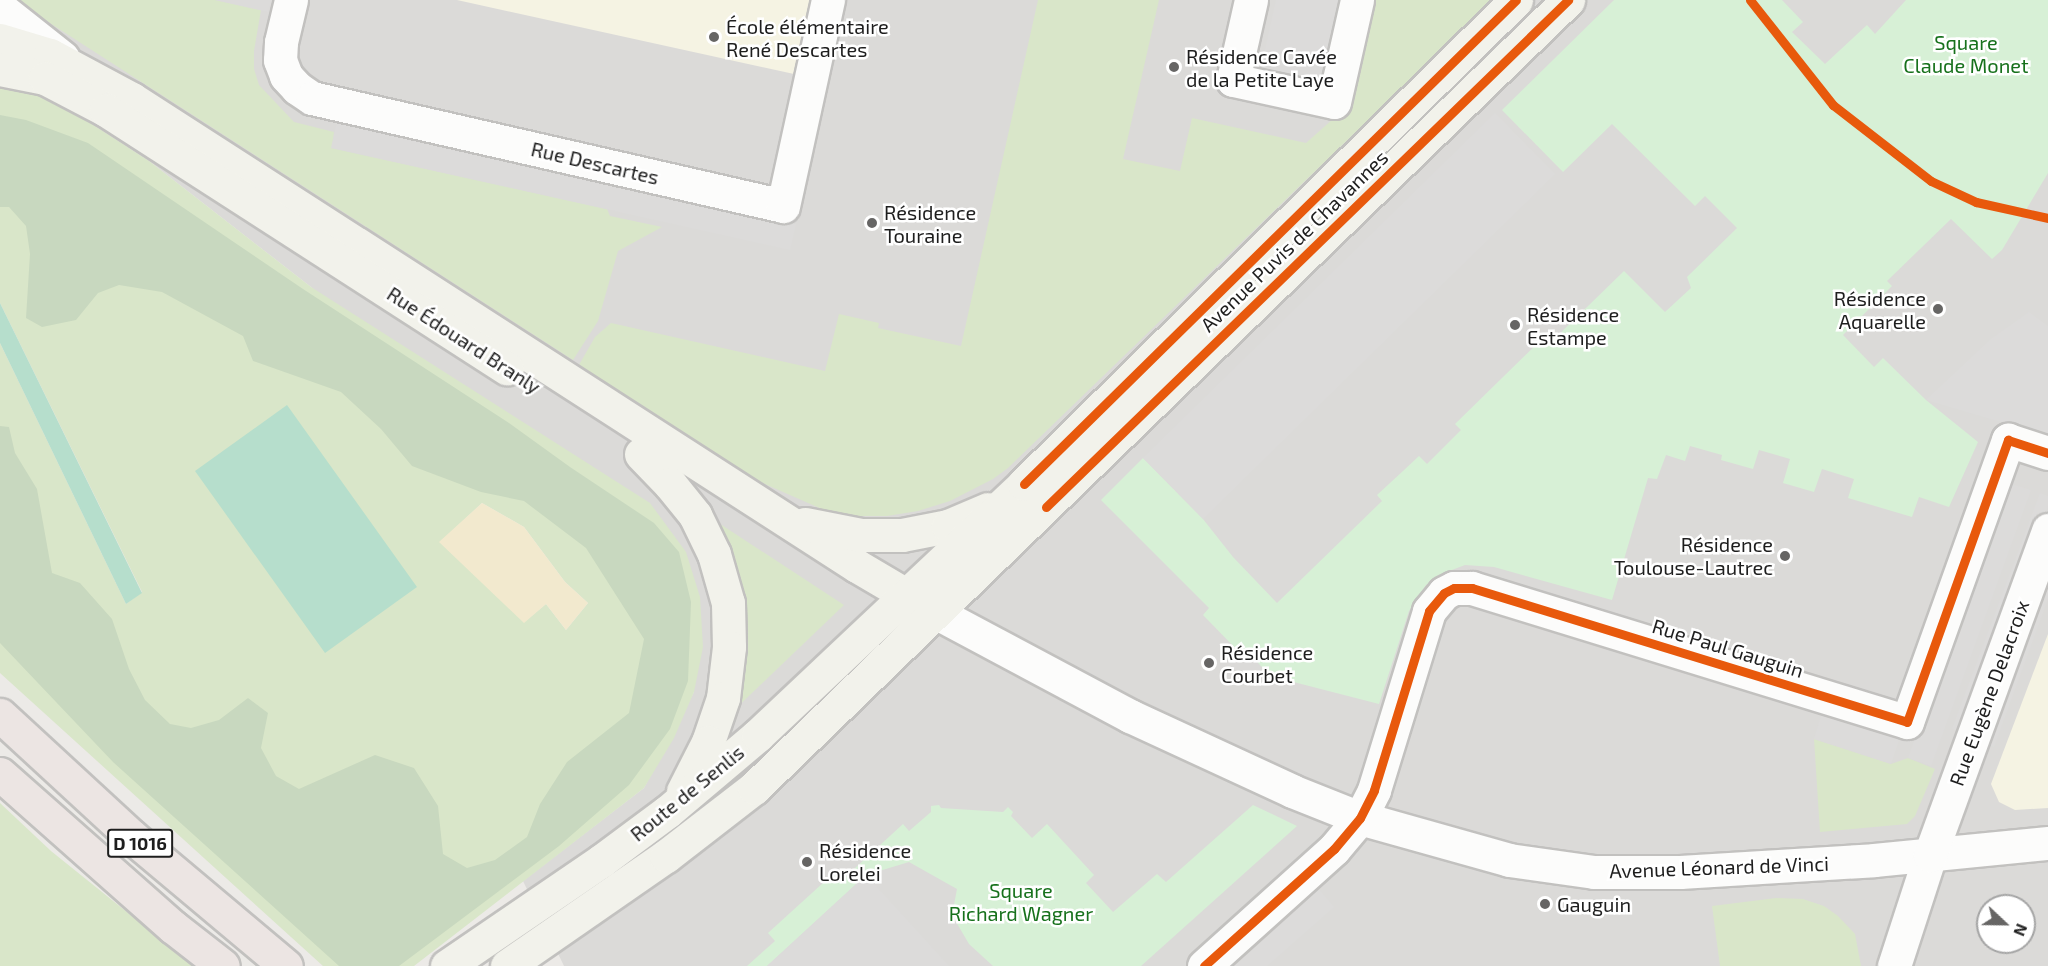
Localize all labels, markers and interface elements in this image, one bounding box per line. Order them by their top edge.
place label: École élémentaire René Descartes [726,14,889,61]
marker: École élémentaire René Descartes [707,30,721,44]
park label: Square Claude Monet [1903,30,2029,77]
place label: Résidence Cavée de la Petite Laye [1186,44,1337,91]
marker: Résidence Cavée de la Petite Laye [1167,60,1181,74]
street label: Rue Descartes [529,137,661,189]
street label: Avenue Puvis de Chavannes [1195,145,1393,337]
place label: Résidence Touraine [884,200,976,247]
marker: Résidence Touraine [865,216,879,230]
street label: Rue Édouard Branly [383,281,545,399]
place label: Résidence Aquarelle [1834,286,1926,333]
place label: Résidence Estampe [1527,302,1619,349]
marker: Résidence Aquarelle [1931,302,1945,316]
marker: Résidence Estampe [1508,318,1522,332]
place label: Résidence Toulouse-Lautrec [1614,532,1773,579]
marker: Résidence Toulouse-Lautrec [1778,549,1792,563]
street label: Rue Eugène Delacroix [1944,597,2034,789]
street label: Rue Paul Gauguin [1649,613,1807,683]
place label: Résidence Courbet [1221,640,1313,687]
marker: Résidence Courbet [1202,656,1216,670]
street label: Route de Senlis [625,740,749,846]
road number: D 1016 [107,828,173,858]
place label: Résidence Lorelei [819,838,911,885]
street label: Avenue Léonard de Vinci [1608,851,1830,883]
marker: Résidence Lorelei [800,855,814,869]
park label: Square Richard Wagner [949,878,1093,925]
place label: Gauguin [1557,892,1631,916]
north arrow [1976,894,2036,954]
marker: Gauguin [1538,897,1552,911]
text: N [2010,921,2032,939]

